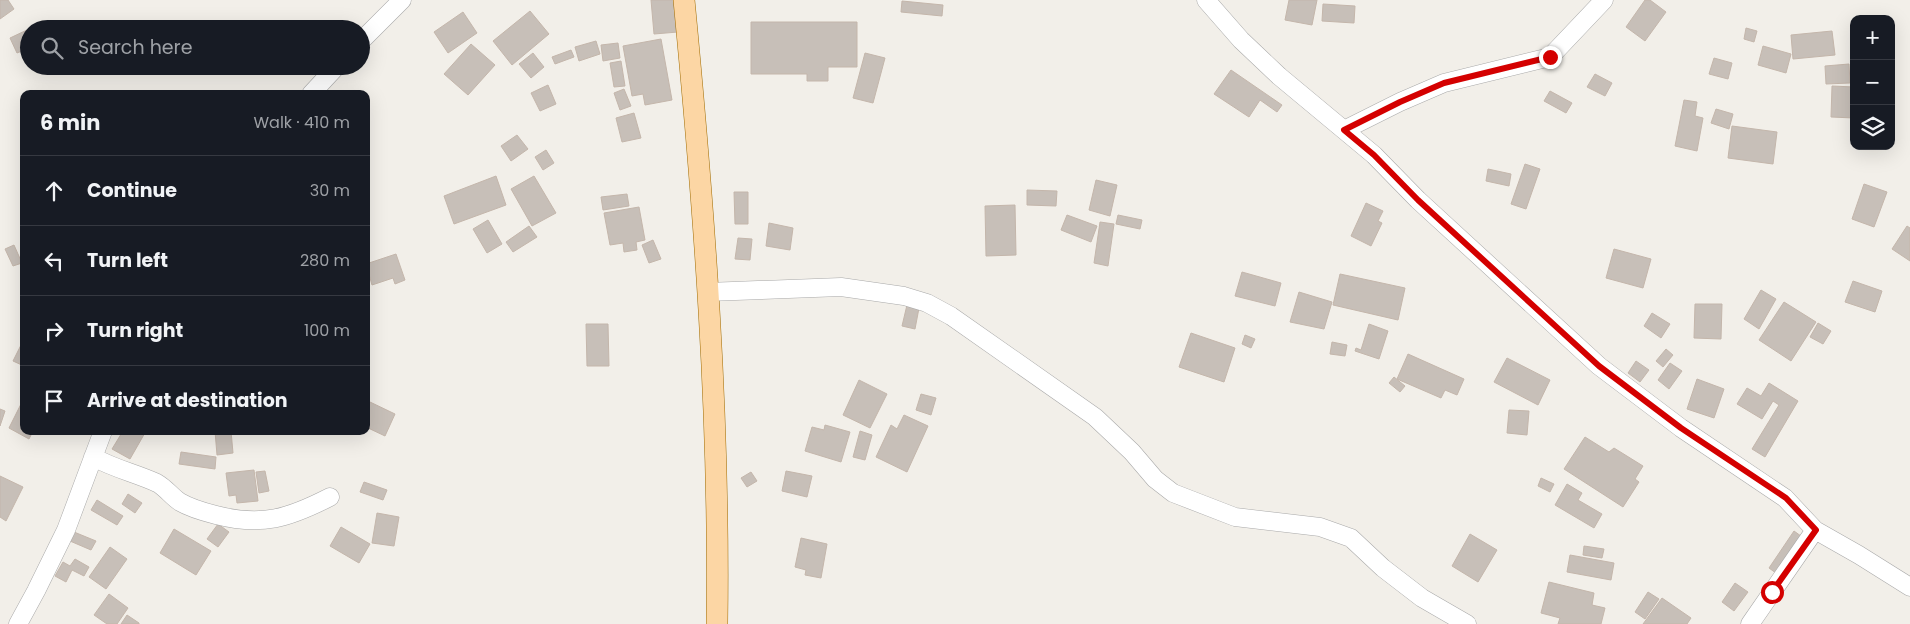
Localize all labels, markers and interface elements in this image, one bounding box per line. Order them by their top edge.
map controls [1850,15,1895,150]
button: + [1850,15,1895,60]
search box [20,20,370,75]
icon: search [38,34,66,62]
text: Search here [78,34,192,61]
route end [1539,46,1562,69]
button: − [1850,60,1895,105]
button: layers [1850,105,1895,150]
text: 6 min [40,108,100,137]
text: Walk · 410 m [253,111,350,134]
icon: ahead [40,177,68,205]
text: Continue [87,177,177,204]
text: 30 m [310,179,350,202]
icon: left [40,247,68,275]
text: Turn left [87,247,168,274]
text: 280 m [300,249,350,272]
icon: right [40,317,68,345]
text: Turn right [87,317,183,344]
text: 100 m [304,319,350,342]
icon: arrive [40,387,68,415]
text: Arrive at destination [87,387,288,414]
route start [1761,581,1784,604]

